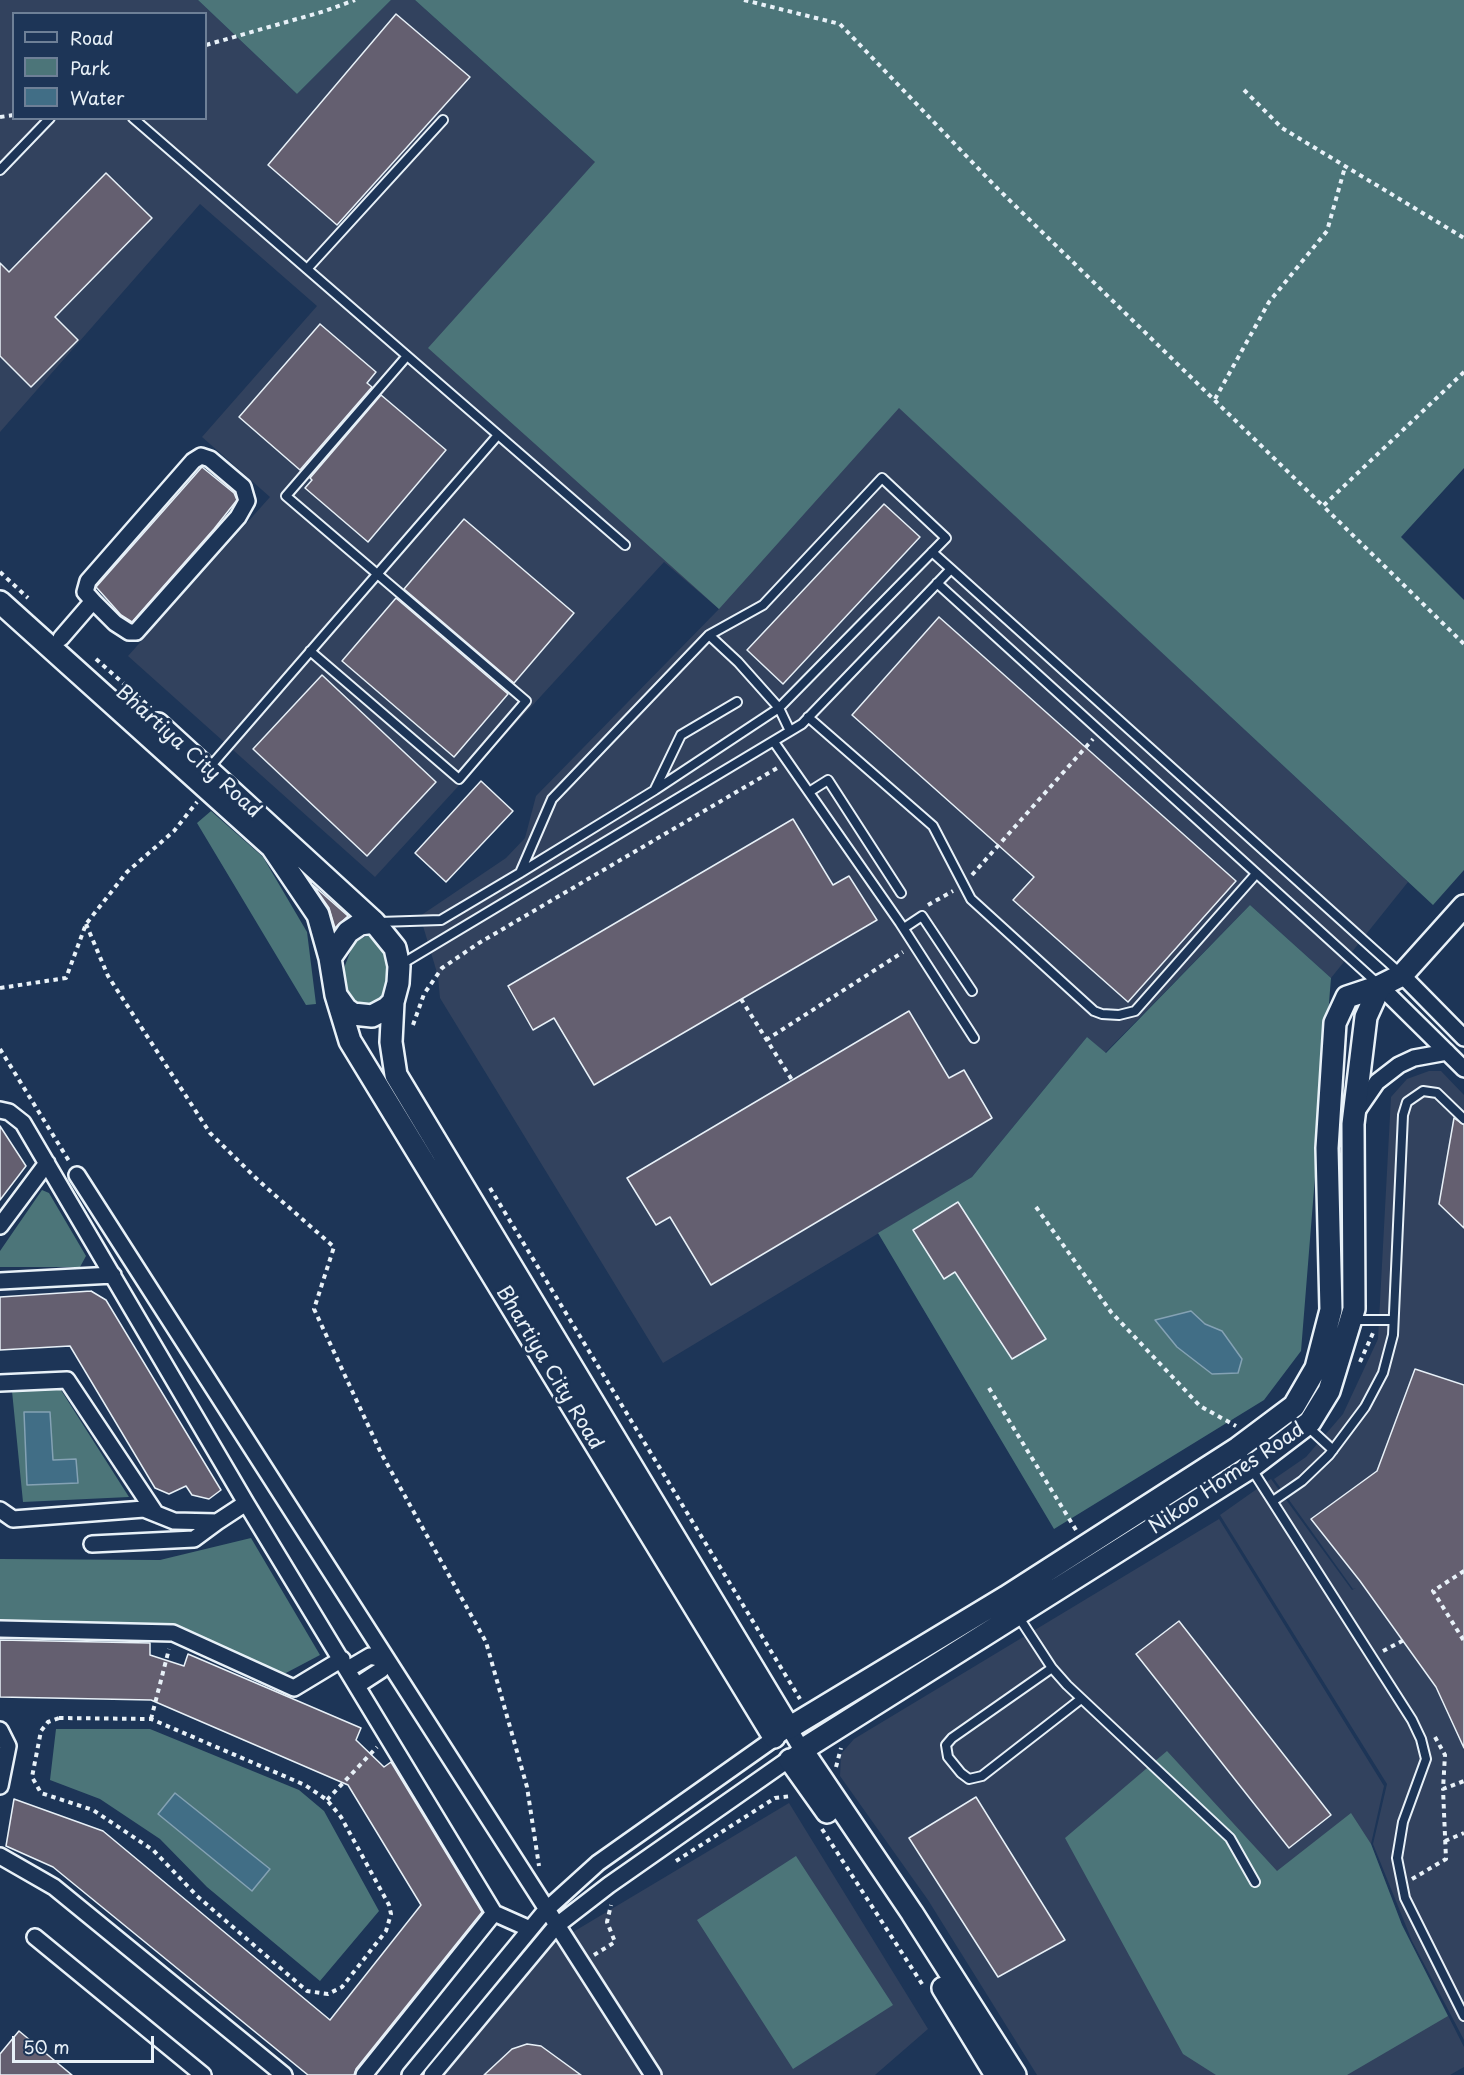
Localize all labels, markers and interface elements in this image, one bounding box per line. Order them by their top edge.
legend [12,12,207,120]
text: Road [70,24,114,51]
text: Park [70,54,110,81]
text: Water [70,84,124,111]
street label: Bhartiya City Road [110,680,266,824]
street label: Bhartiya City Road [491,1282,607,1454]
street label: Nikoo Homes Road [1145,1418,1309,1540]
scale bar [15,2024,158,2062]
text: 50 m [23,2033,70,2060]

